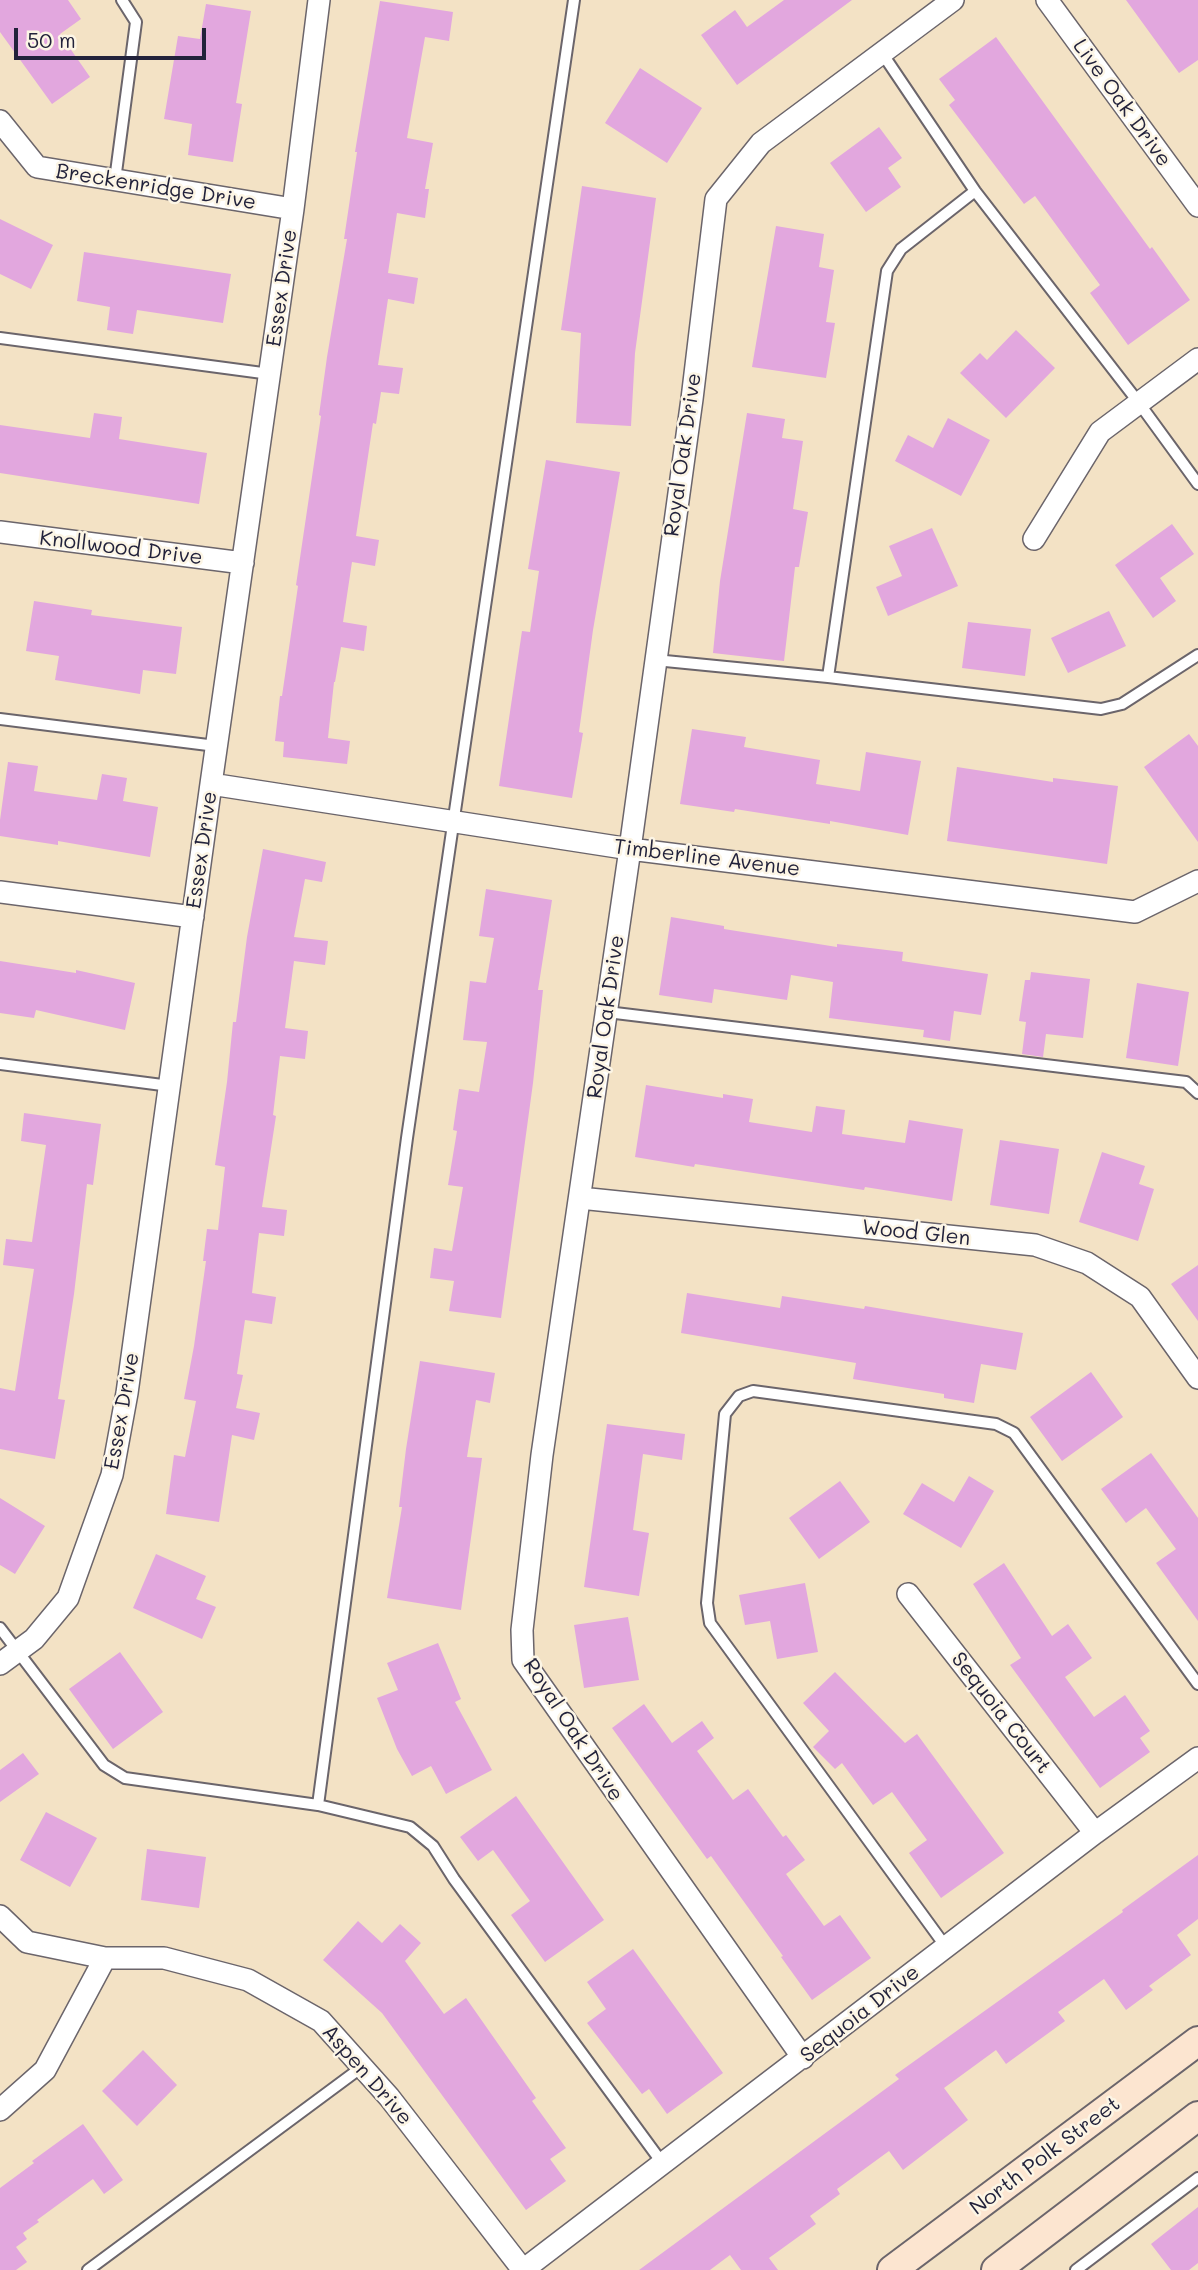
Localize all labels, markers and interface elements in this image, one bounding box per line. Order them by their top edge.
scale bar [18,14,210,58]
text: 50 m [27,26,76,53]
street label: Live Oak Drive [1067,34,1177,172]
street label: Breckenridge Drive [54,159,258,215]
street label: Essex Drive [261,228,303,348]
street label: Royal Oak Drive [659,372,707,538]
street label: Knollwood Drive [38,525,204,571]
street label: Essex Drive [181,790,223,910]
street label: Timberline Avenue [612,834,802,882]
street label: Royal Oak Drive [582,934,630,1100]
street label: Wood Glen [861,1215,971,1251]
street label: Essex Drive [99,1351,145,1471]
street label: Sequoia Court [946,1647,1056,1779]
street label: Royal Oak Drive [517,1654,629,1806]
street label: Sequoia Drive [796,1960,924,2068]
street label: Aspen Drive [317,2020,417,2130]
street label: North Polk Street [965,2091,1125,2221]

